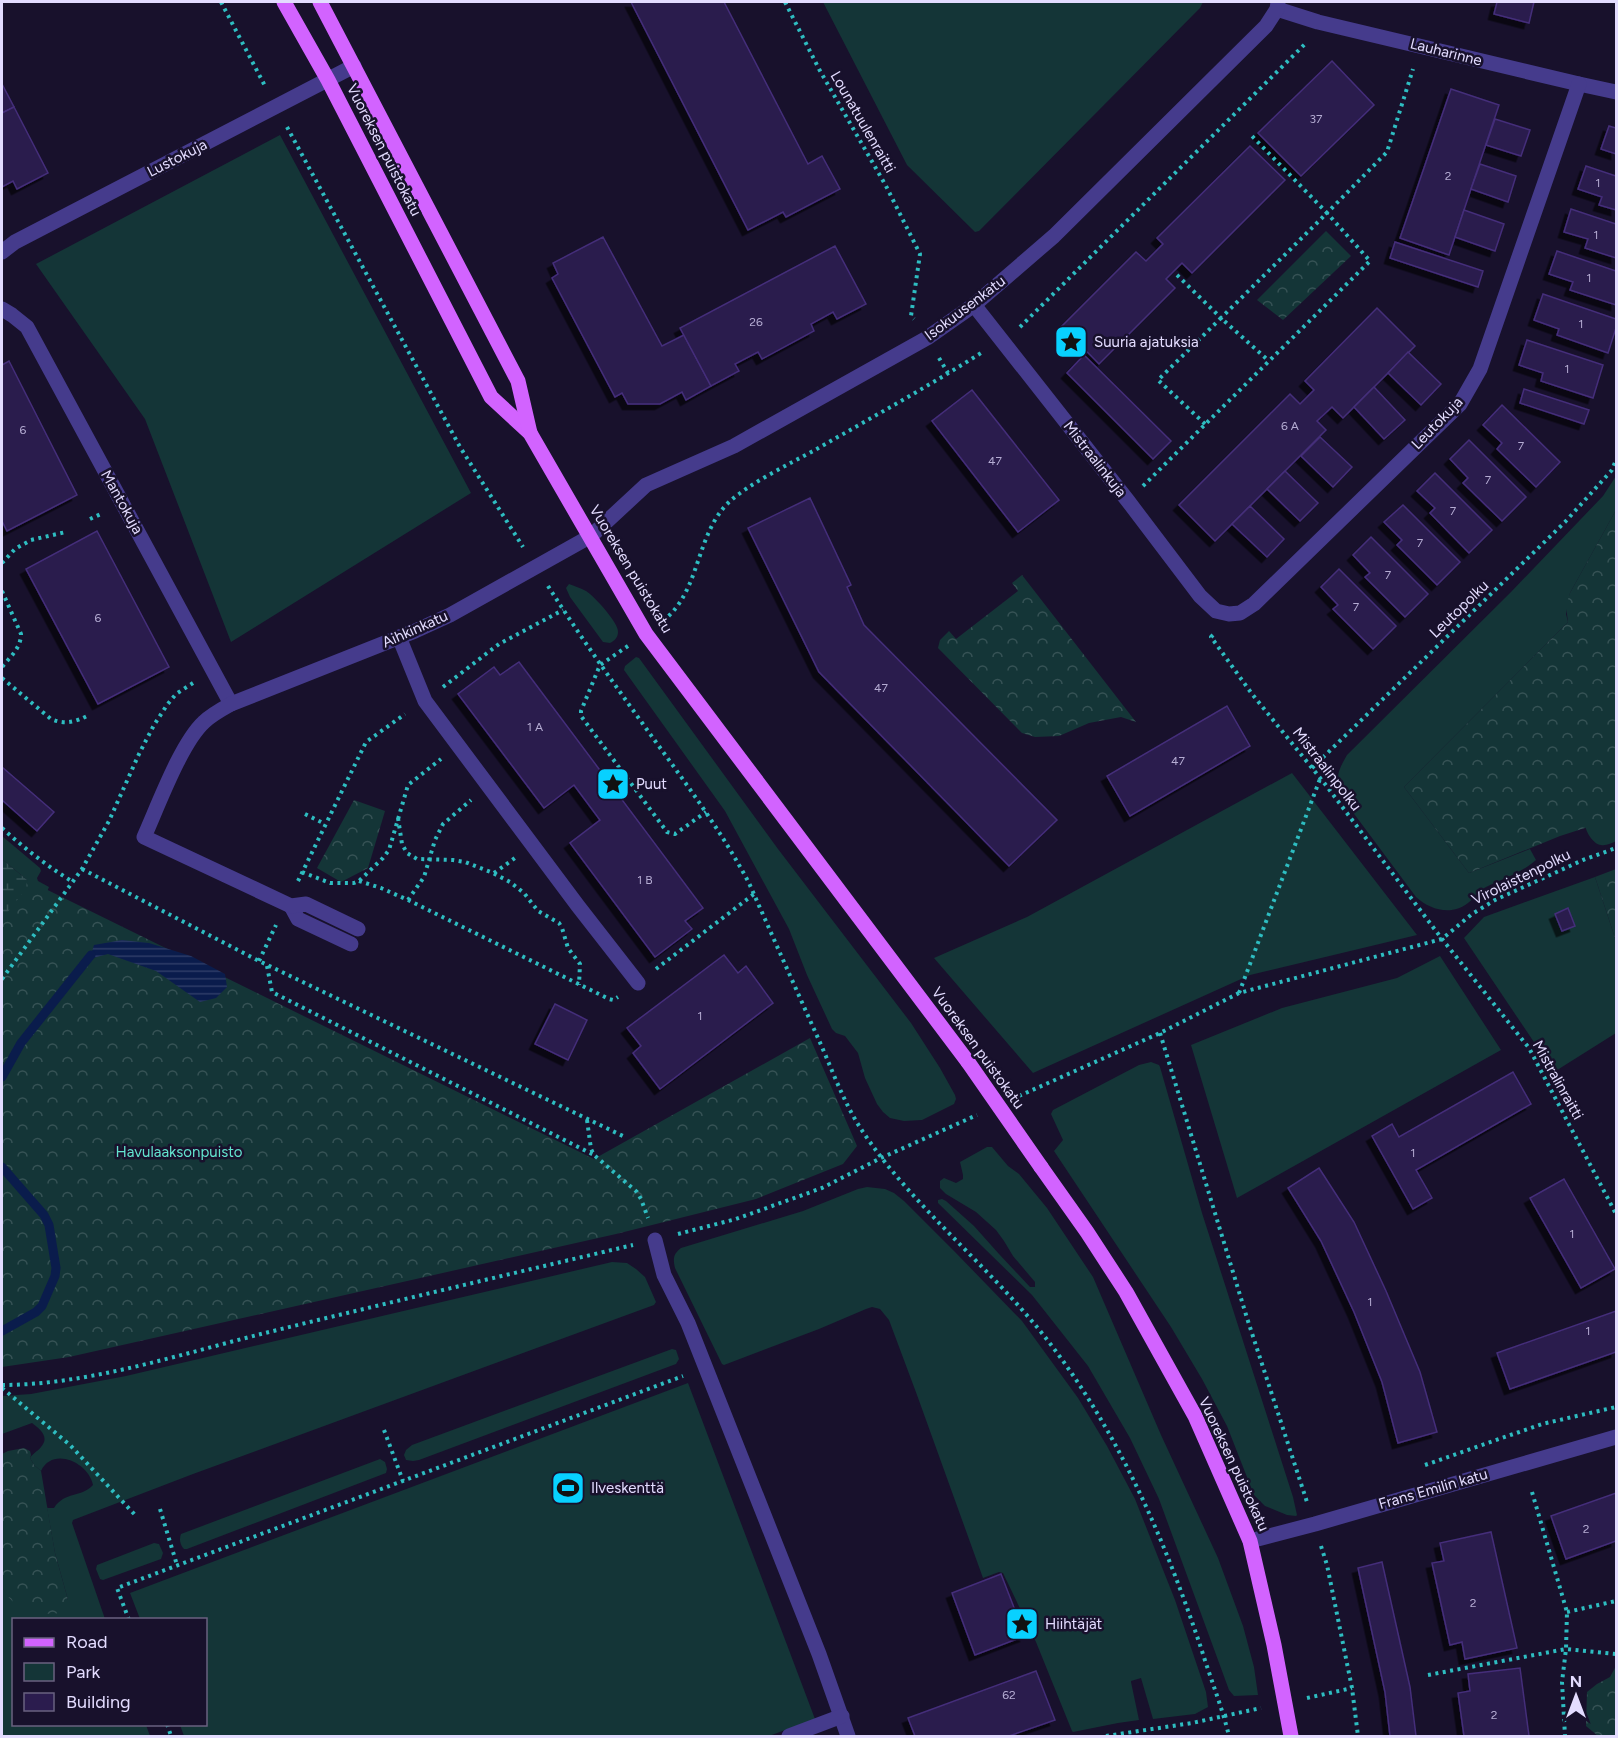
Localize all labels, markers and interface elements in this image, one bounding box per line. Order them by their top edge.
street label: Lauharinne [1408,34,1484,70]
street label: Lounatuulenraitti [827,68,899,176]
street label: Vuoreksen puistokatu [343,81,425,219]
house number: 37 [1310,112,1323,126]
street label: Lustokuja [144,135,210,181]
house number: 2 [1445,169,1451,183]
house number: 1 [1596,176,1600,190]
house number: 1 [1594,228,1598,242]
house number: 1 [1587,271,1591,285]
street label: Isokuusenkatu [921,272,1009,344]
house number: 26 [749,315,763,329]
house number: 1 [1579,317,1583,331]
place icon: Suuria ajatuksia [1053,324,1089,360]
place label: Suuria ajatuksia [1094,333,1199,351]
house number: 1 [1565,362,1569,376]
street label: Leutokuja [1408,393,1466,453]
street label: Mistraalinkuja [1060,417,1130,501]
house number: 6 A [1281,419,1299,433]
house number: 6 [20,423,27,437]
house number: 7 [1518,439,1525,453]
house number: 47 [988,454,1002,468]
street label: Mantokuja [97,467,147,537]
house number: 7 [1485,473,1492,487]
street label: Vuoreksen puistokatu [586,502,676,636]
house number: 7 [1450,504,1457,518]
house number: 7 [1417,536,1424,550]
house number: 7 [1385,568,1392,582]
street label: Leutopolku [1426,576,1492,642]
house number: 7 [1353,600,1360,614]
street label: Aihkinkatu [379,607,451,651]
house number: 6 [95,611,102,625]
house number: 47 [874,681,888,695]
house number: 1 A [527,720,543,734]
street label: Mistraalinpolku [1289,724,1365,814]
house number: 47 [1171,754,1185,768]
place icon: Puut [595,766,631,802]
place label: Puut [636,775,667,793]
street label: Virolaistenpolku [1469,845,1573,909]
house number: 1 B [637,873,653,887]
street label: Vuoreksen puistokatu [928,984,1028,1112]
house number: 1 [698,1009,702,1023]
street label: Mistralinraitti [1529,1037,1587,1123]
park label: Havulaaksonpuisto [116,1143,243,1161]
house number: 1 [1411,1146,1415,1160]
house number: 1 [1570,1227,1574,1241]
house number: 1 [1368,1295,1372,1309]
house number: 1 [1586,1324,1590,1338]
street label: Vuoreksen puistokatu [1195,1394,1273,1534]
street label: Frans Emilin katu [1376,1465,1490,1513]
sports icon: Ilveskenttä [550,1470,586,1506]
place label: Ilveskenttä [591,1479,664,1497]
house number: 2 [1583,1522,1589,1536]
house number: 2 [1470,1596,1476,1610]
place icon: Hiihtäjät [1004,1606,1040,1642]
place label: Hiihtäjät [1045,1615,1103,1633]
legend [12,1618,207,1726]
text: Road [66,1631,107,1653]
text: Park [66,1661,101,1683]
north arrow [1546,1666,1606,1726]
text: N [1570,1672,1582,1691]
house number: 62 [1002,1688,1016,1702]
text: Building [66,1691,131,1713]
house number: 2 [1491,1708,1497,1722]

